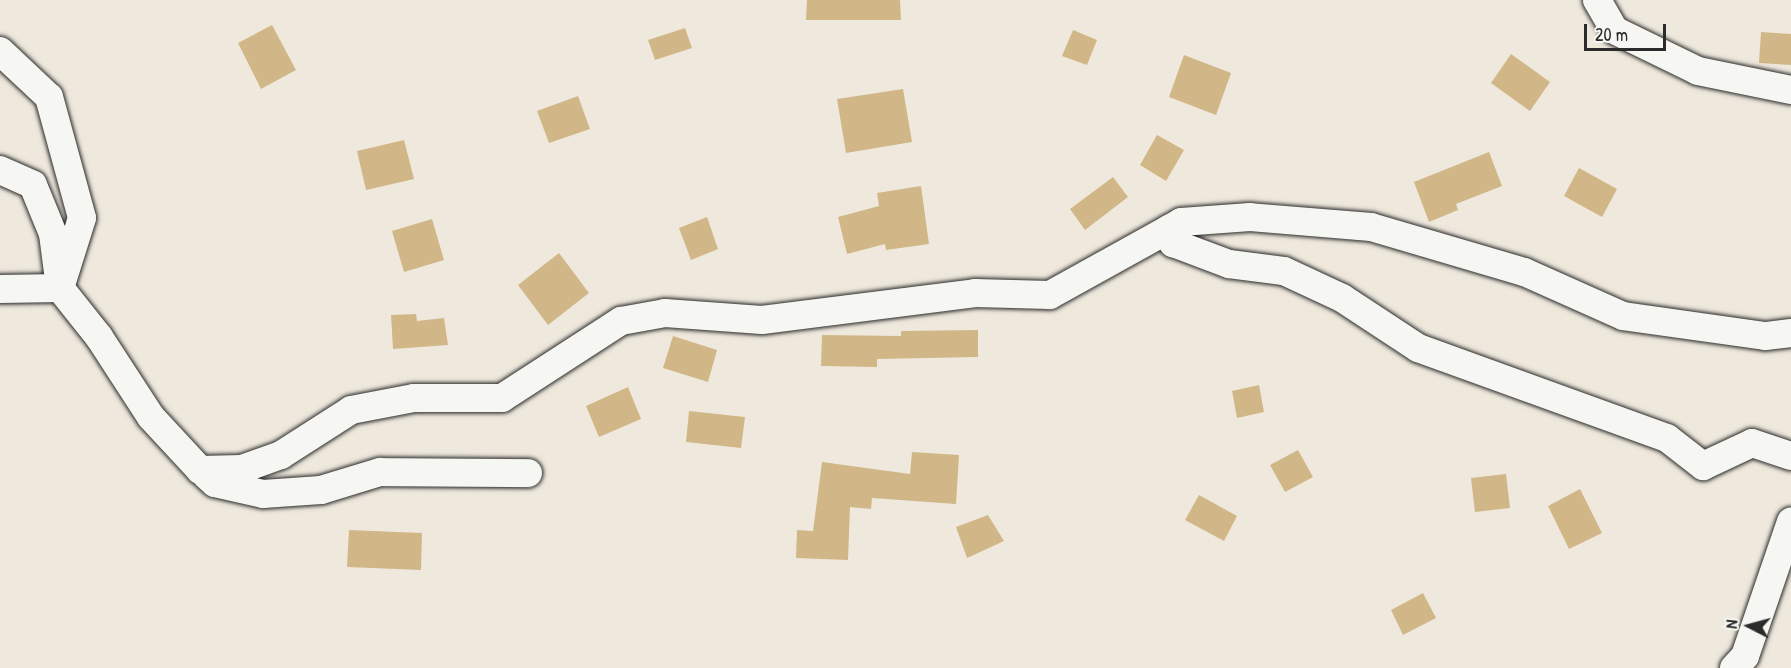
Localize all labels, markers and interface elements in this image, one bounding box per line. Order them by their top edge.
scale bar [1587,12,1670,50]
text: 20 m [1595,22,1628,47]
north arrow [1719,596,1779,656]
text: N [1720,619,1742,630]

